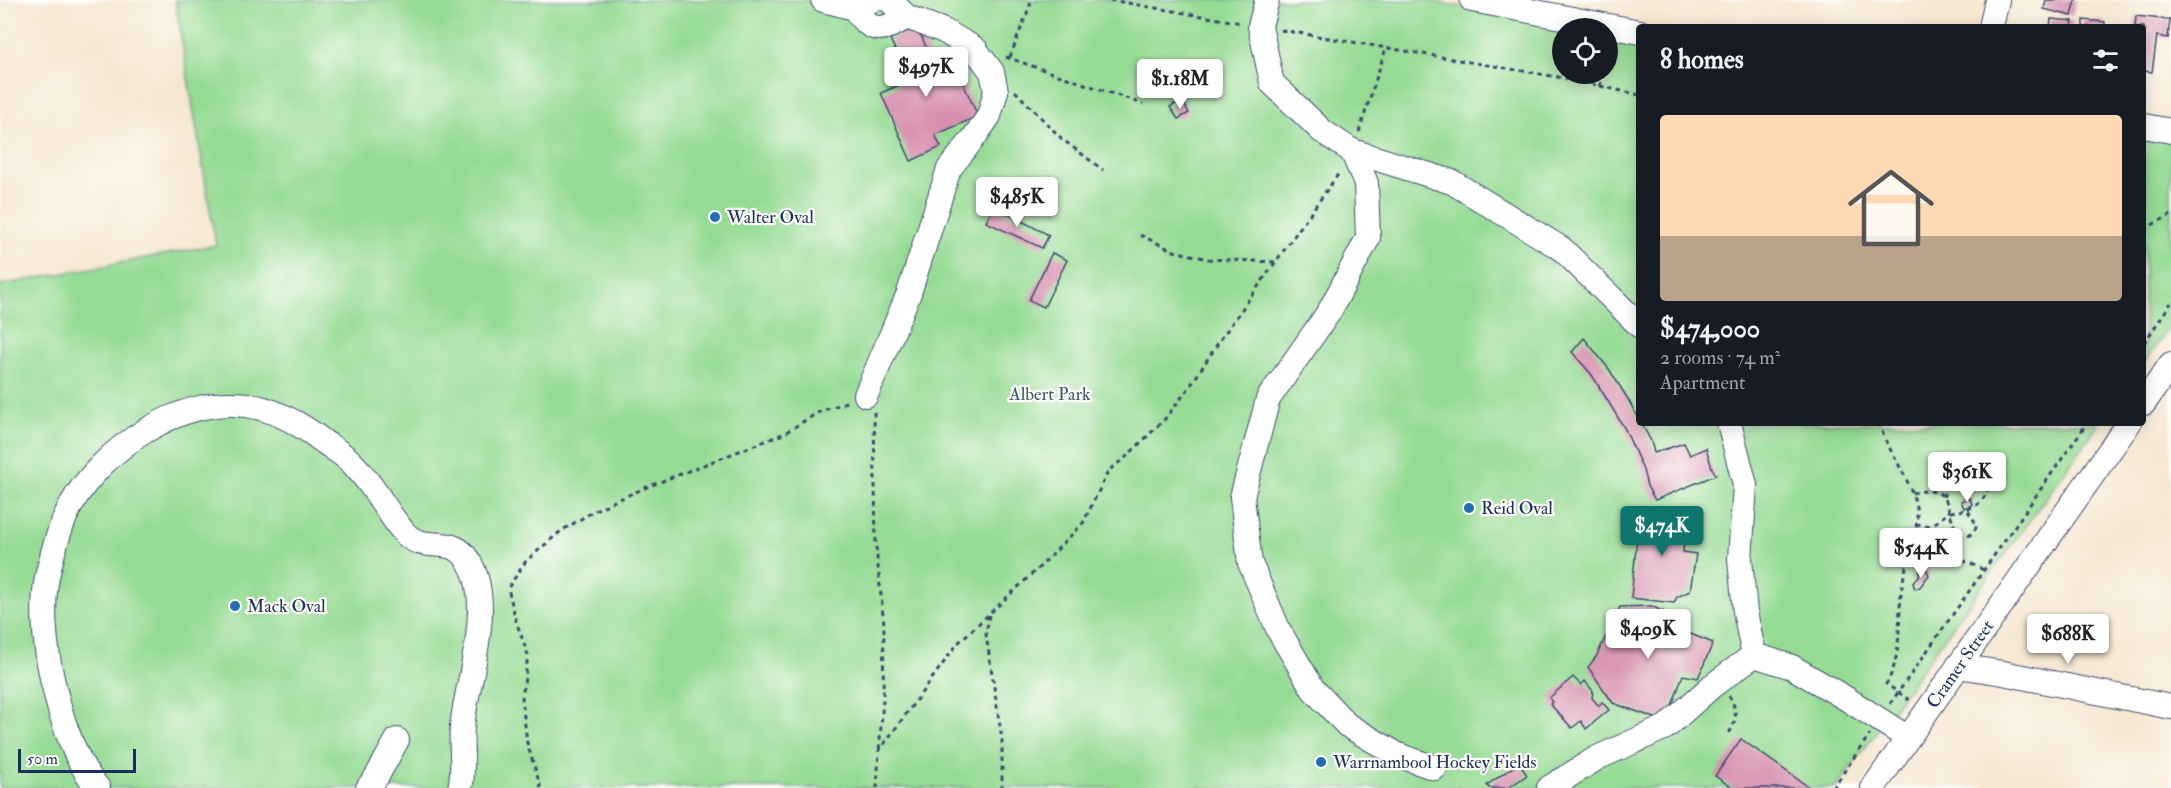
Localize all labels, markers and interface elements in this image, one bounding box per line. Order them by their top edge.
map controls [1552,18,1618,84]
button: locate [1552,18,1618,84]
text: 8 homes [1660,44,1744,76]
icon: filters [2089,44,2122,77]
pin: $497K [884,47,968,98]
text: $497K [898,54,954,79]
pin: $1.18M [1131,59,1229,110]
text: $1.18M [1151,66,1209,91]
icon: home [1837,154,1945,262]
pin: $485K [975,177,1059,228]
text: $485K [990,184,1044,209]
place label: Walter Oval [726,206,814,229]
marker: Walter Oval [708,210,722,224]
text: $474,000 [1660,313,1760,345]
text: 2 rooms · 74 m² [1660,345,1781,370]
text: Apartment [1660,370,1745,395]
park label: Albert Park [1008,383,1091,406]
pin: $361K [1925,452,2009,503]
text: $361K [1942,459,1992,484]
place label: Reid Oval [1481,497,1553,520]
marker: Reid Oval [1462,501,1476,515]
pin: $474K [1620,506,1704,557]
text: $474K [1634,513,1690,538]
pin: $544K [1879,528,1963,579]
text: $544K [1893,535,1949,560]
place label: Mack Oval [247,595,326,618]
marker: Mack Oval [228,599,242,613]
pin: $409K [1606,609,1690,660]
pin: $688K [2026,614,2110,665]
text: $409K [1620,616,1676,641]
street label: Cramer Street [1922,616,1999,713]
text: $688K [2041,621,2095,646]
scale bar [18,746,136,774]
text: 50 m [27,749,58,769]
place label: Warrnambool Hockey Fields [1332,751,1537,774]
marker: Warrnambool Hockey Fields [1314,755,1328,769]

